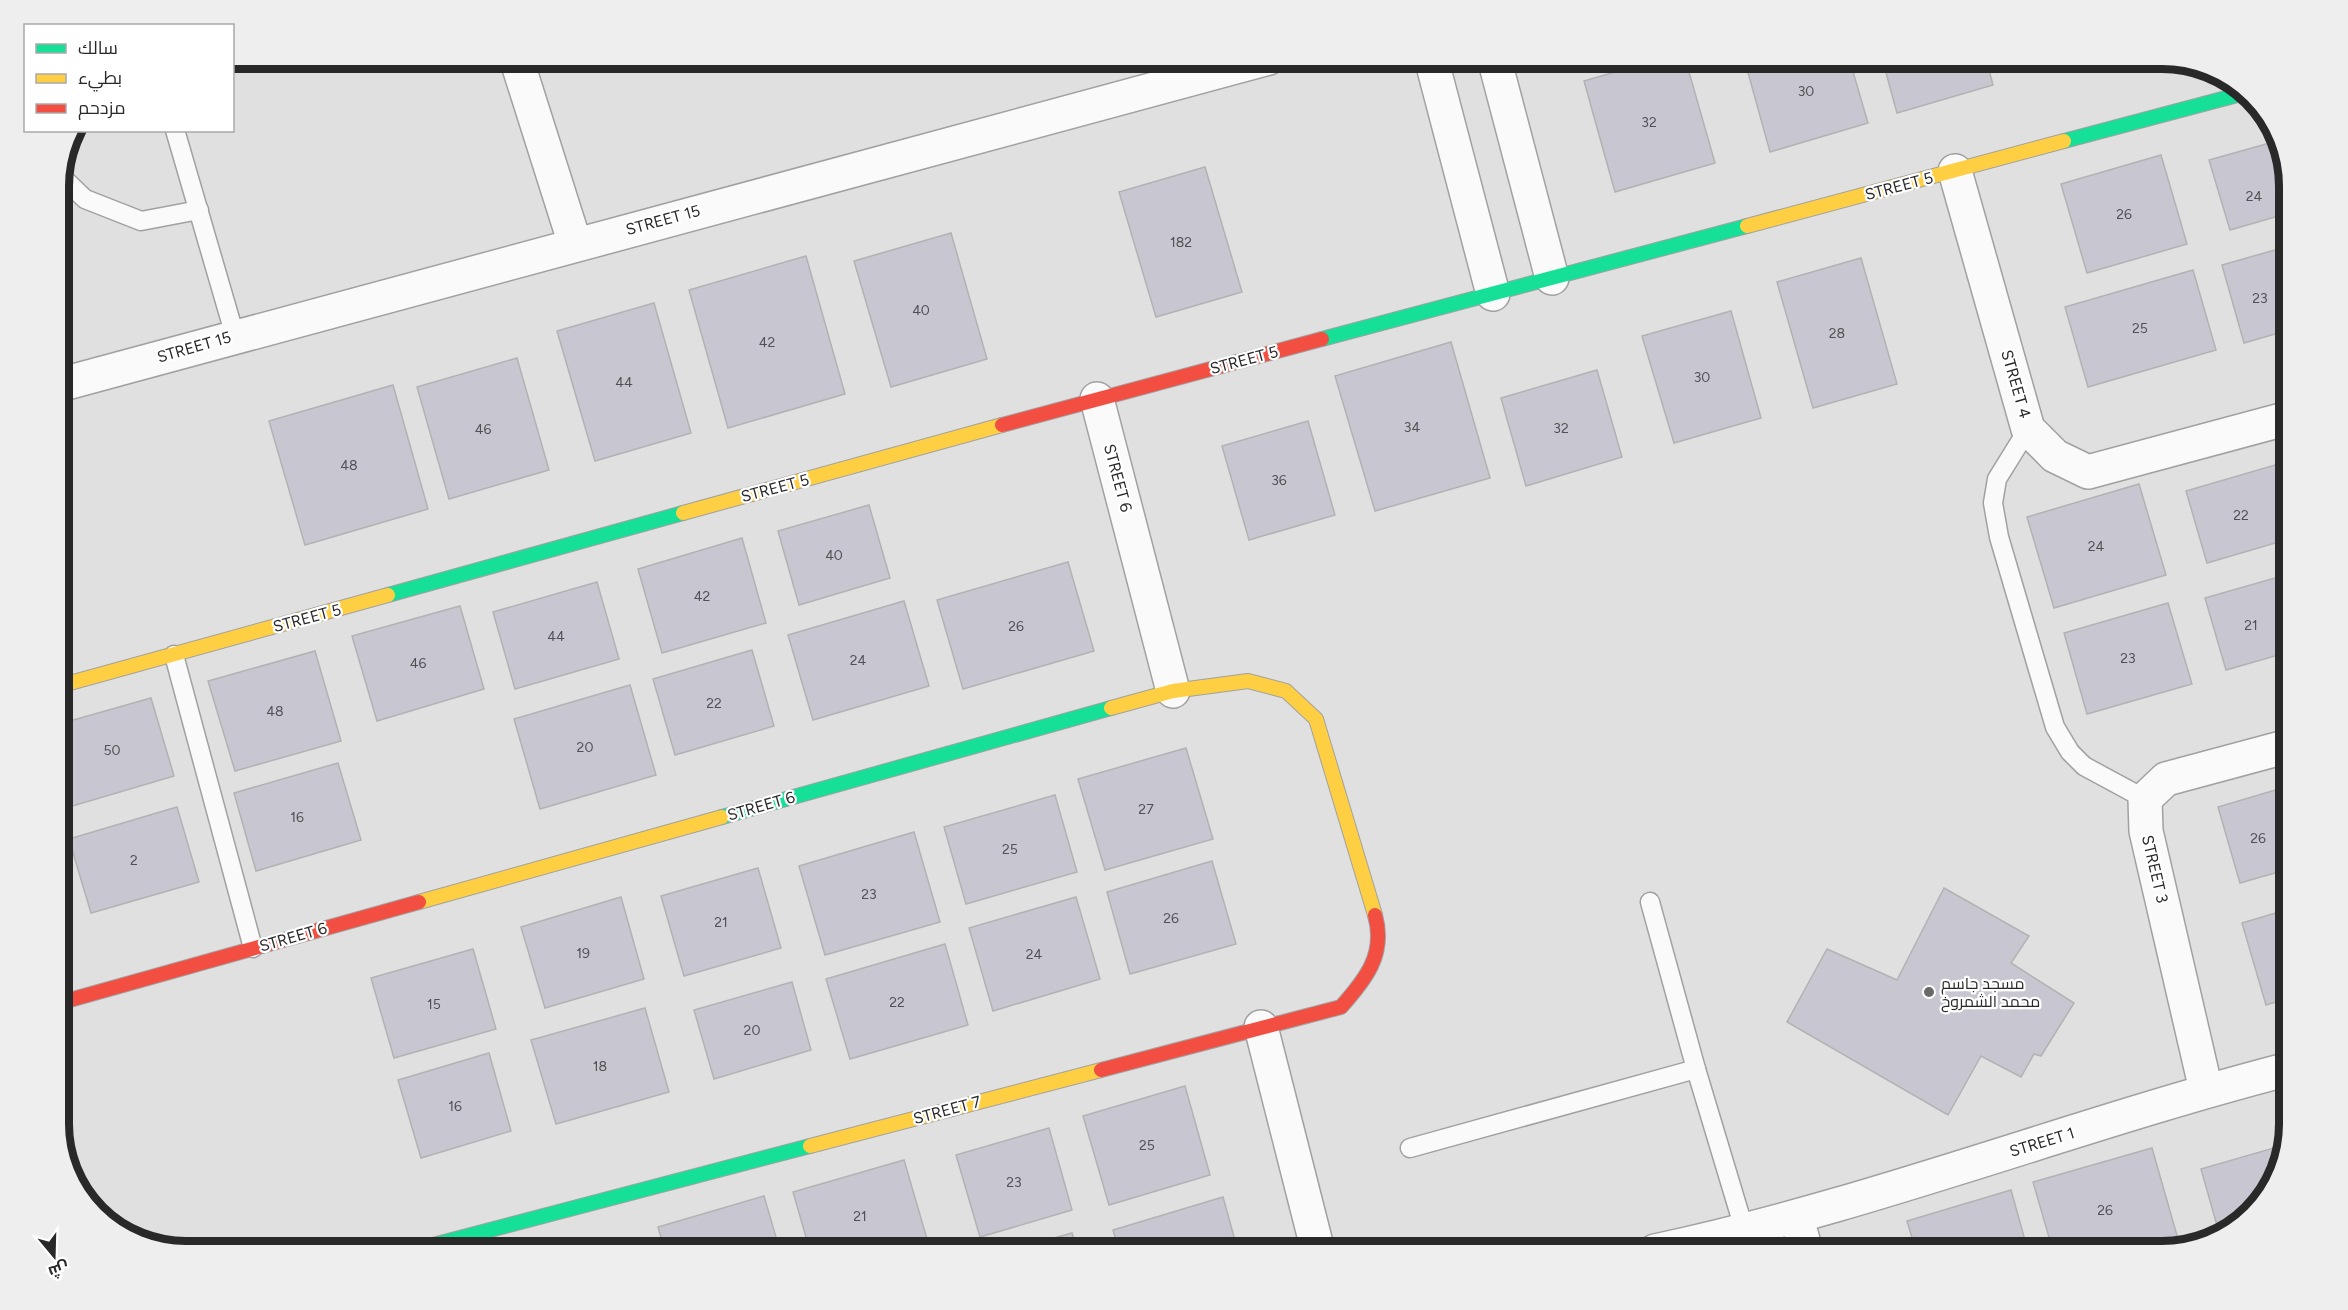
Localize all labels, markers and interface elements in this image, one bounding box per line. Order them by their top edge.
legend [24,24,234,132]
text: سالك [78,37,118,59]
text: بطيء [78,67,122,92]
house number: 30 [1798,83,1814,100]
text: مزدحم [78,97,126,120]
house number: 32 [1641,114,1657,131]
street label: STREET 5 [1863,168,1935,204]
house number: 24 [2246,188,2263,205]
street label: STREET 15 [624,201,702,239]
house number: 26 [2116,206,2132,223]
house number: 182 [1170,234,1192,251]
house number: 23 [2252,290,2268,307]
house number: 40 [912,302,930,319]
house number: 25 [2132,320,2148,337]
house number: 28 [1829,325,1845,342]
street label: STREET 15 [155,327,233,367]
house number: 42 [759,334,775,351]
street label: STREET 5 [1208,342,1280,378]
street label: STREET 4 [1997,348,2035,420]
house number: 30 [1694,369,1710,386]
house number: 44 [615,374,633,391]
house number: 34 [1404,419,1420,436]
house number: 32 [1553,420,1569,437]
house number: 46 [475,421,491,438]
street label: STREET 6 [1100,442,1136,514]
house number: 48 [340,457,358,474]
street label: STREET 5 [739,470,811,506]
house number: 36 [1271,472,1287,489]
house number: 22 [2233,507,2249,524]
house number: 24 [2088,538,2105,555]
house number: 40 [825,547,843,564]
house number: 42 [694,588,710,605]
street label: STREET 5 [271,600,343,636]
house number: 21 [2244,617,2258,634]
house number: 26 [1008,618,1024,635]
house number: 44 [547,628,565,645]
house number: 23 [2120,650,2136,667]
house number: 24 [850,652,867,669]
house number: 46 [410,655,426,672]
house number: 22 [706,695,722,712]
house number: 48 [266,703,284,720]
house number: 20 [577,739,593,756]
house number: 50 [103,742,121,759]
street label: STREET 6 [725,787,797,825]
house number: 27 [1138,801,1154,818]
house number: 16 [290,809,304,826]
house number: 26 [2250,830,2266,847]
street label: STREET 3 [2138,833,2172,905]
house number: 25 [1002,841,1018,858]
house number: 2 [130,852,138,869]
house number: 23 [861,886,877,903]
house number: 26 [1163,910,1179,927]
house number: 21 [714,914,728,931]
street label: STREET 6 [257,918,329,956]
house number: 19 [576,945,590,962]
house number: 24 [1026,946,1043,963]
place label: مسجد جاسم محمد الشمروخ [1941,974,2040,1013]
marker: مسجد جاسم محمد الشمروخ [1922,985,1936,999]
house number: 22 [889,994,905,1011]
house number: 15 [427,996,441,1013]
house number: 20 [744,1022,760,1039]
house number: 18 [593,1058,607,1075]
street label: STREET 7 [911,1092,983,1128]
house number: 16 [448,1098,462,1115]
street label: STREET 1 [2007,1123,2077,1161]
house number: 25 [1139,1137,1155,1154]
house number: 23 [1006,1174,1022,1191]
house number: 26 [2097,1202,2113,1219]
house number: 21 [853,1208,867,1225]
north arrow [24,1226,84,1286]
text: ش [46,1257,72,1282]

